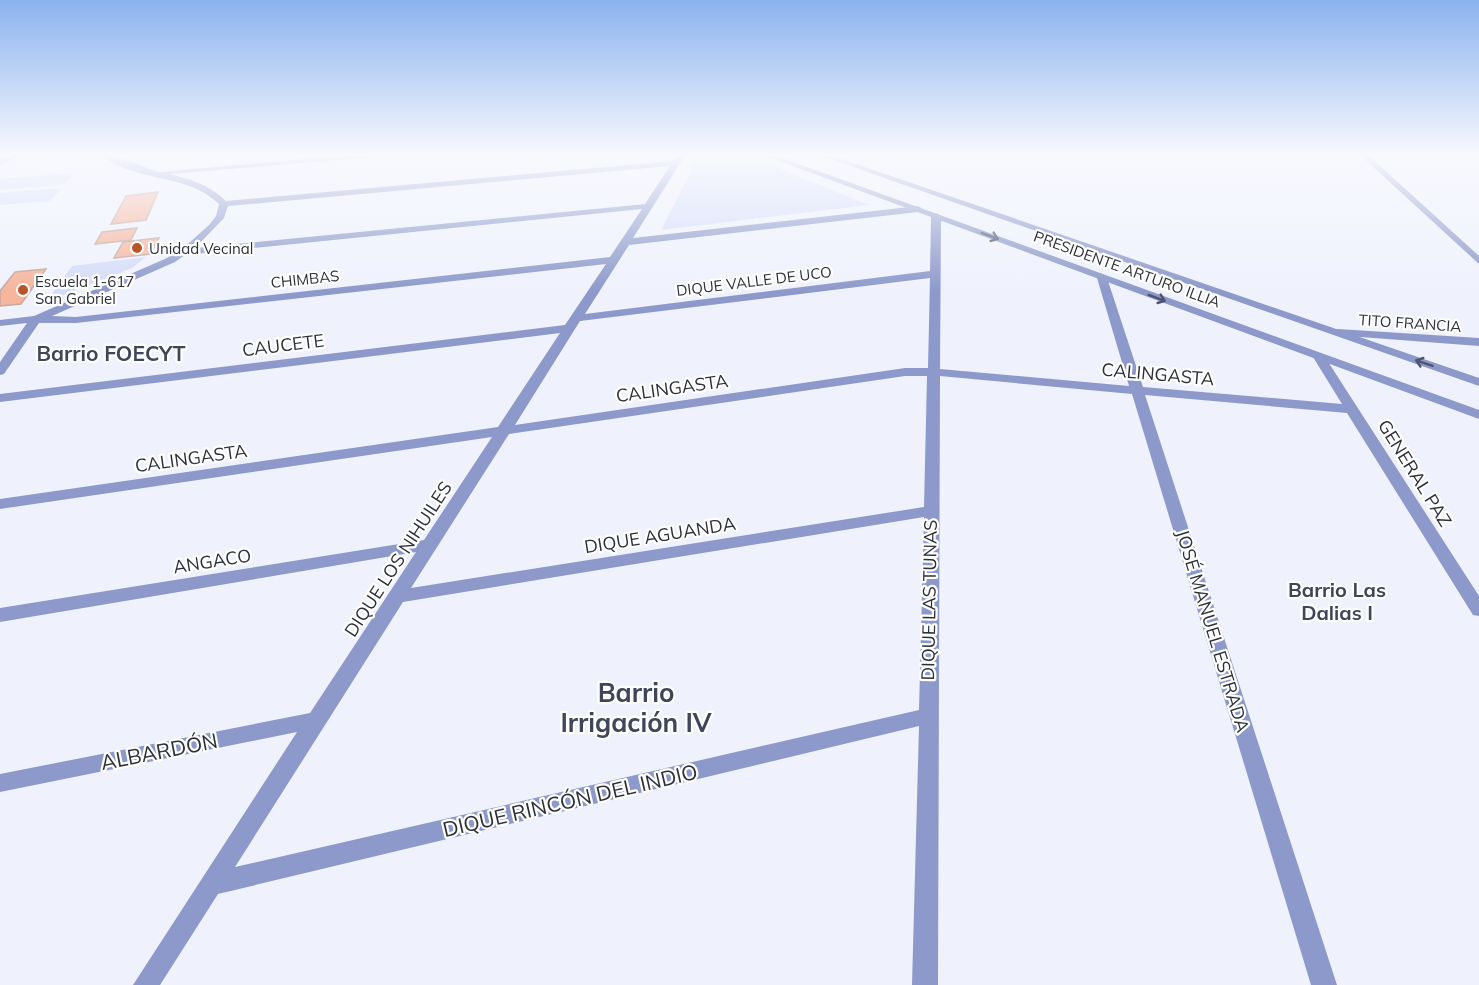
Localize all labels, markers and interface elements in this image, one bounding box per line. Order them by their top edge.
street label: PRESIDENTE ARTURO ILLIA [1031,226,1223,312]
one-way arrow [981,232,999,243]
place label: Unidad Vecinal [149,239,253,258]
marker: Unidad Vecinal [130,241,144,255]
street label: DIQUE VALLE DE UCO [675,262,833,300]
street label: CHIMBAS [270,266,340,292]
place label: Escuela 1-617 San Gabriel [35,272,134,308]
marker: Escuela 1-617 San Gabriel [16,283,30,297]
one-way arrow [1147,293,1166,304]
street label: TITO FRANCIA [1358,310,1462,336]
street label: CAUCETE [241,329,325,361]
district label: Barrio FOECYT [36,340,186,366]
one-way arrow [1415,356,1434,367]
street label: CALINGASTA [1101,358,1215,390]
street label: CALINGASTA [614,369,730,407]
street label: GENERAL PAZ [1373,415,1457,531]
street label: CALINGASTA [133,439,249,477]
street label: DIQUE LOS NIHUILES [339,477,457,641]
street label: DIQUE AGUANDA [583,512,737,558]
street label: DIQUE LAS TUNAS [916,519,942,681]
street label: JOSÉ MANUEL ESTRADA [1171,527,1255,735]
street label: ANGACO [171,543,253,579]
district label: Barrio Las Dalias I [1288,577,1386,625]
district label: Barrio Irrigación IV [560,676,712,739]
street label: ALBARDÓN [98,727,220,775]
street label: DIQUE RINCÓN DEL INDIO [440,758,700,842]

